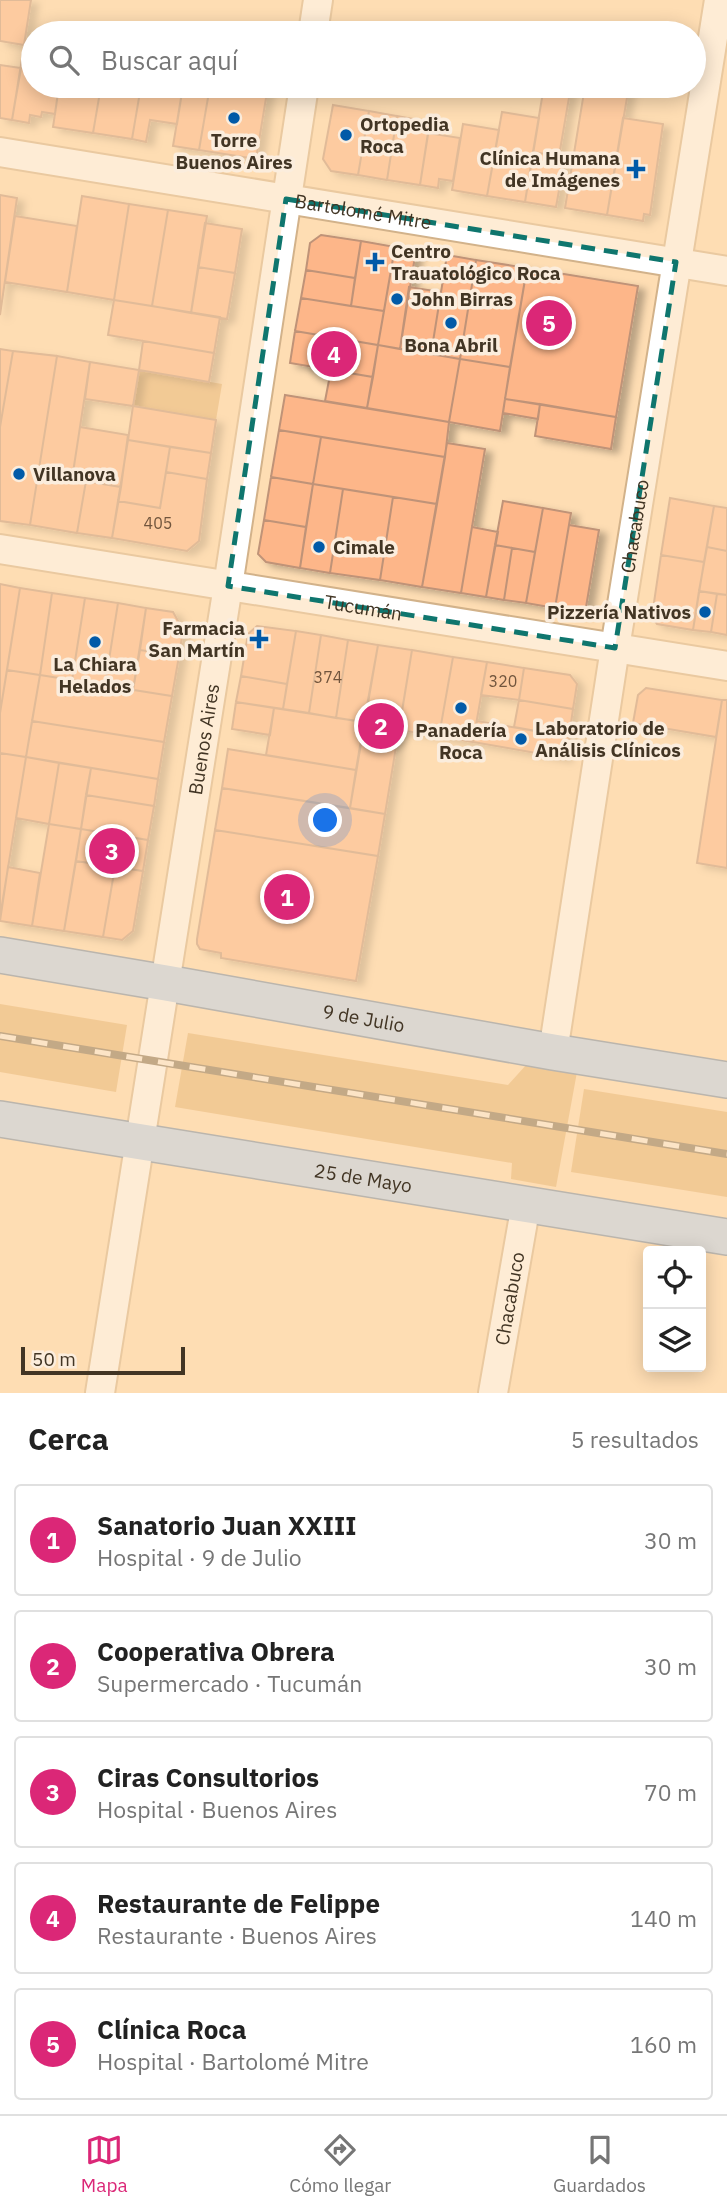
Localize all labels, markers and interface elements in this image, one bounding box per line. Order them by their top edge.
search box [21,21,706,98]
icon: search [45,41,83,79]
text: Buscar aquí [101,43,238,77]
marker: Torre Buenos Aires [226,110,242,126]
place label: Ortopedia Roca [360,112,449,158]
marker: Ortopedia Roca [338,127,354,143]
place label: Torre Buenos Aires [175,128,293,174]
place label: Clínica Humana de Imágenes [480,146,620,192]
marker: Clínica Humana de Imágenes [626,159,646,179]
street label: Bartolomé Mitre [293,188,433,234]
place label: Centro Trauatológico Roca [391,239,561,285]
marker: Centro Trauatológico Roca [365,252,385,272]
place label: John Birras [411,287,513,311]
marker: John Birras [389,291,405,307]
pin: 5 [526,297,572,349]
marker: Bona Abril [443,315,459,331]
pin: 4 [311,328,357,380]
place label: Bona Abril [404,333,498,357]
place label: Villanova [33,462,116,486]
marker: Villanova [11,466,27,482]
street label: Chacabuco [615,478,654,575]
house number: 405 [144,513,172,533]
place label: Cimale [333,535,395,559]
marker: Cimale [311,539,327,555]
street label: Tucumán [323,589,404,626]
place label: Pizzería Nativos [547,600,691,624]
marker: Pizzería Nativos [697,604,713,620]
place label: Farmacia San Martín [148,616,245,662]
marker: Farmacia San Martín [251,631,267,647]
marker: La Chiara Helados [87,634,103,650]
place label: La Chiara Helados [53,652,137,698]
house number: 374 [314,667,342,687]
house number: 320 [489,671,517,691]
street label: Buenos Aires [183,682,224,797]
pin: 2 [358,700,404,752]
marker: Panadería Roca [453,700,469,716]
place label: Laboratorio de Análisis Clínicos [535,716,681,762]
place label: Panadería Roca [415,718,507,764]
marker: Laboratorio de Análisis Clínicos [513,731,529,747]
your location [308,803,342,837]
pin: 3 [89,825,135,877]
pin: 1 [264,871,310,923]
street label: 9 de Julio [321,999,406,1037]
street label: 25 de Mayo [313,1158,414,1198]
map controls [643,1246,706,1372]
button: locate [643,1246,706,1309]
street label: Chacabuco [490,1250,529,1347]
button: layers [643,1309,706,1372]
scale bar [21,1344,186,1376]
text: 50 m [32,1347,76,1371]
text: Cerca [28,1419,109,1458]
text: 5 resultados [571,1424,699,1454]
text: Sanatorio Juan XXIII [97,1508,357,1542]
text: 1 [46,1525,60,1555]
text: 30 m [644,1525,697,1555]
text: Hospital · 9 de Julio [97,1542,302,1572]
text: Cooperativa Obrera [97,1634,335,1668]
text: 2 [46,1651,60,1681]
text: 30 m [644,1651,697,1681]
text: Supermercado · Tucumán [97,1668,362,1698]
text: Ciras Consultorios [97,1760,319,1794]
text: 3 [46,1777,60,1807]
text: 70 m [644,1777,697,1807]
text: Hospital · Buenos Aires [97,1794,337,1824]
text: Restaurante de Felippe [97,1886,380,1920]
text: 4 [46,1903,60,1933]
text: 140 m [630,1903,697,1933]
text: Restaurante · Buenos Aires [97,1920,377,1950]
text: Clínica Roca [97,2012,247,2046]
text: 5 [46,2029,60,2059]
text: 160 m [630,2029,697,2059]
text: Hospital · Bartolomé Mitre [97,2046,369,2076]
tab: Mapa [81,2131,128,2197]
tab: Cómo llegar [289,2131,391,2197]
tab: Guardados [553,2131,646,2197]

